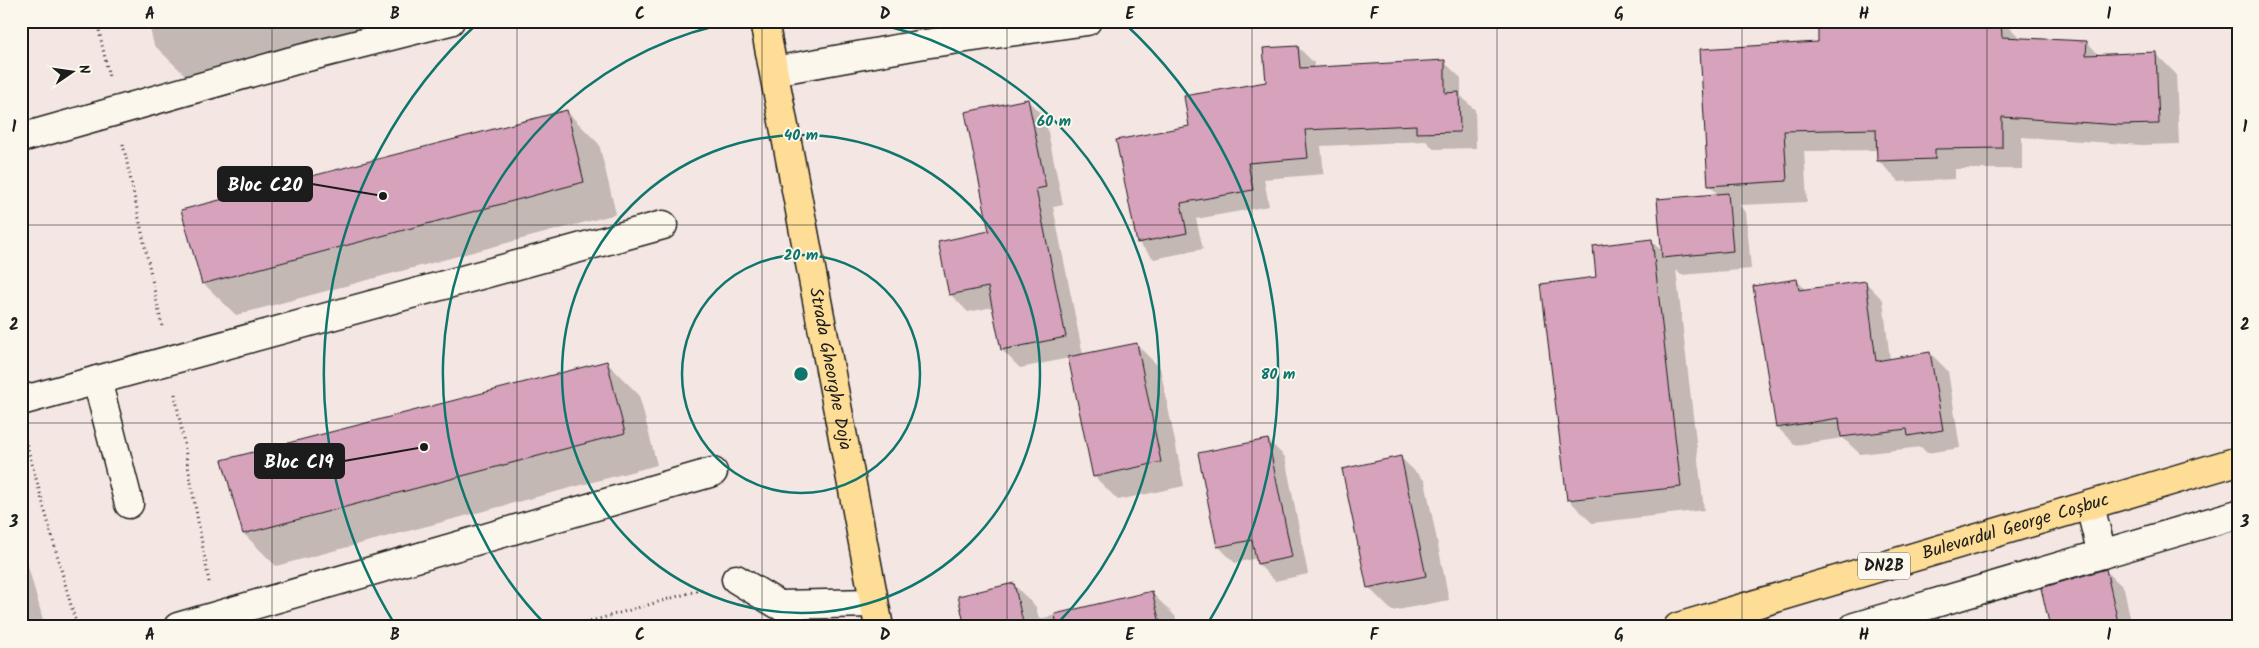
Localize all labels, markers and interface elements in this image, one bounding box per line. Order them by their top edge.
text: A [145,2,155,27]
text: B [390,2,400,27]
text: C [635,2,645,27]
text: D [880,2,891,27]
text: E [1126,2,1136,27]
text: F [1370,2,1380,27]
text: G [1614,2,1624,27]
text: H [1859,2,1869,27]
text: I [2107,2,2112,27]
north arrow [48,48,98,98]
text: N [72,63,95,76]
text: 60 m [1037,110,1071,134]
text: 1 [12,115,17,140]
text: 1 [2243,115,2248,140]
text: 40 m [784,124,818,148]
callout: Bloc C20 [218,167,312,201]
text: Bloc C20 [228,171,303,201]
text: 20 m [784,244,818,268]
street label: Strada Gheorghe Doja [800,285,860,452]
text: 2 [9,313,19,338]
text: 2 [2240,313,2250,338]
text: 80 m [1261,363,1295,387]
centre of rings [792,365,810,383]
callout: Bloc C19 [255,444,344,478]
text: Bloc C19 [264,448,334,478]
street label: Bulevardul George Coșbuc [1918,486,2113,568]
text: 3 [9,510,19,535]
text: 3 [2240,510,2250,535]
road number: DN2B [1858,552,1910,580]
text: A [145,623,155,648]
text: B [390,623,400,648]
text: C [635,623,645,648]
text: D [880,623,891,648]
text: E [1126,623,1136,648]
text: F [1370,623,1380,648]
text: G [1614,623,1624,648]
text: H [1859,623,1869,648]
text: I [2107,623,2112,648]

